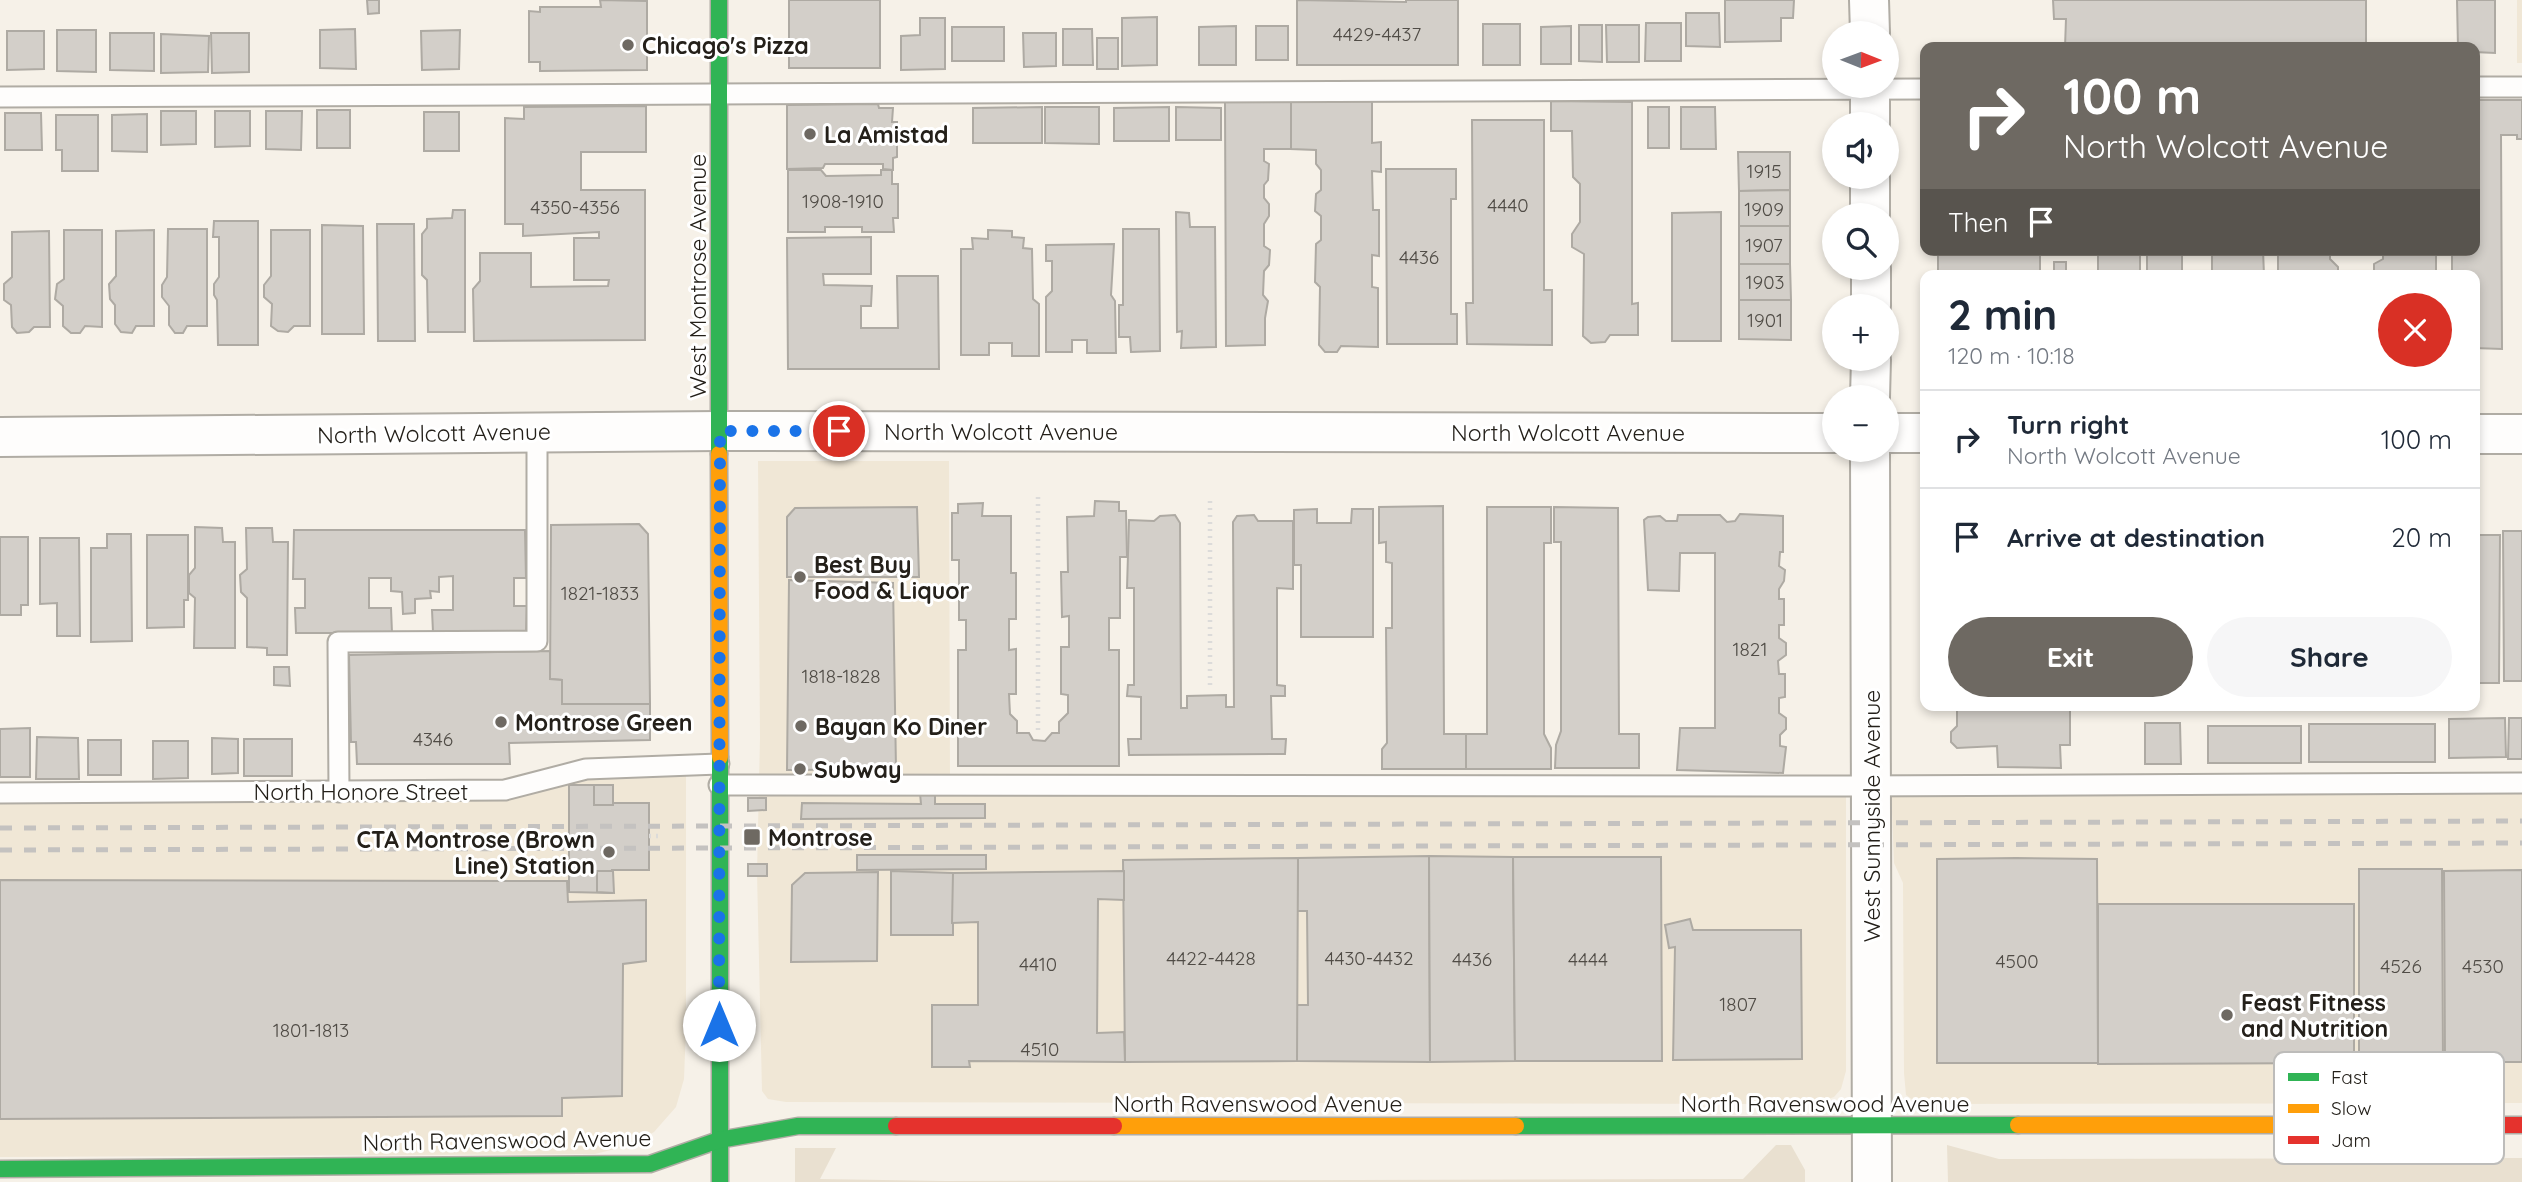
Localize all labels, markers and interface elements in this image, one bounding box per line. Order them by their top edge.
north arrow [1822,21,1899,98]
map controls [1822,21,1899,462]
house number: 4429-4437 [1333,22,1421,46]
place label: Chicago's Pizza [642,31,809,60]
marker: Chicago's Pizza [620,37,636,53]
text: 100 m [2063,65,2201,126]
icon: right [1948,70,2039,161]
button: sound [1822,112,1899,189]
place label: La Amistad [824,120,949,149]
marker: La Amistad [802,126,818,142]
text: North Wolcott Avenue [2063,126,2388,166]
street label: West Montrose Avenue [683,154,712,398]
house number: 1915 [1746,159,1782,183]
house number: 1908-1910 [802,189,884,213]
house number: 4440 [1487,193,1529,217]
house number: 4350-4356 [530,195,620,219]
house number: 1909 [1744,197,1784,221]
button: search [1822,203,1899,280]
icon: arrive [2022,203,2060,241]
text: Then [1948,206,2008,239]
house number: 1907 [1745,233,1783,257]
house number: 4436 [1399,245,1439,269]
house number: 1903 [1746,270,1784,294]
text: 2 min [1948,288,2057,341]
button: close [2378,293,2452,367]
button: + [1822,294,1899,371]
house number: 1901 [1747,308,1783,332]
text: 120 m · 10:18 [1948,341,2075,370]
button: − [1822,385,1899,462]
pin [809,401,869,461]
text: Turn right [2007,408,2129,441]
icon: arrive [820,412,858,450]
street label: North Wolcott Avenue [317,416,551,450]
street label: North Wolcott Avenue [884,417,1118,446]
street label: North Wolcott Avenue [1451,418,1685,447]
icon: right [1948,420,1986,458]
text: 100 m [2381,423,2452,456]
text: North Wolcott Avenue [2007,441,2241,470]
icon: arrive [1948,518,1986,556]
text: Arrive at destination [2007,521,2265,554]
text: 20 m [2391,521,2452,554]
place label: Best Buy Food & Liquor [814,550,970,605]
marker: Best Buy Food & Liquor [792,569,808,585]
house number: 1821-1833 [561,581,639,605]
button: Exit [1948,617,2193,697]
button: Share [2207,617,2452,697]
house number: 1821 [1733,637,1767,661]
house number: 1818-1828 [801,664,881,688]
street label: West Sunnyside Avenue [1857,690,1886,942]
place label: Montrose Green [515,708,693,737]
place label: Bayan Ko Diner [815,712,987,741]
marker: Montrose Green [493,714,509,730]
marker: Bayan Ko Diner [793,718,809,734]
house number: 4346 [413,727,453,751]
place label: Subway [814,755,901,784]
marker: Subway [792,761,808,777]
street label: North Honore Street [254,777,469,806]
place label: Montrose [768,823,873,852]
place label: CTA Montrose (Brown Line) Station [356,825,595,880]
marker: Montrose [742,827,762,847]
marker: CTA Montrose (Brown Line) Station [601,844,617,860]
house number: 4422-4428 [1166,946,1256,970]
house number: 4430-4432 [1324,946,1414,970]
house number: 4436 [1452,947,1492,971]
house number: 4444 [1568,947,1608,971]
house number: 4500 [1995,949,2039,973]
house number: 4410 [1019,952,1057,976]
house number: 4526 [2380,954,2422,978]
house number: 4530 [2462,954,2504,978]
position arrow [682,988,756,1062]
place label: Feast Fitness and Nutrition [2241,988,2388,1043]
house number: 1807 [1719,992,1757,1016]
marker: Feast Fitness and Nutrition [2219,1007,2235,1023]
house number: 1801-1813 [273,1018,349,1042]
house number: 4510 [1021,1037,1059,1061]
legend [2274,1052,2504,1164]
text: Fast [2331,1065,2368,1089]
street label: North Ravenswood Avenue [1114,1089,1402,1118]
street label: North Ravenswood Avenue [1681,1089,1969,1118]
text: Slow [2331,1096,2372,1120]
street label: North Ravenswood Avenue [362,1123,652,1157]
text: Jam [2331,1128,2371,1152]

